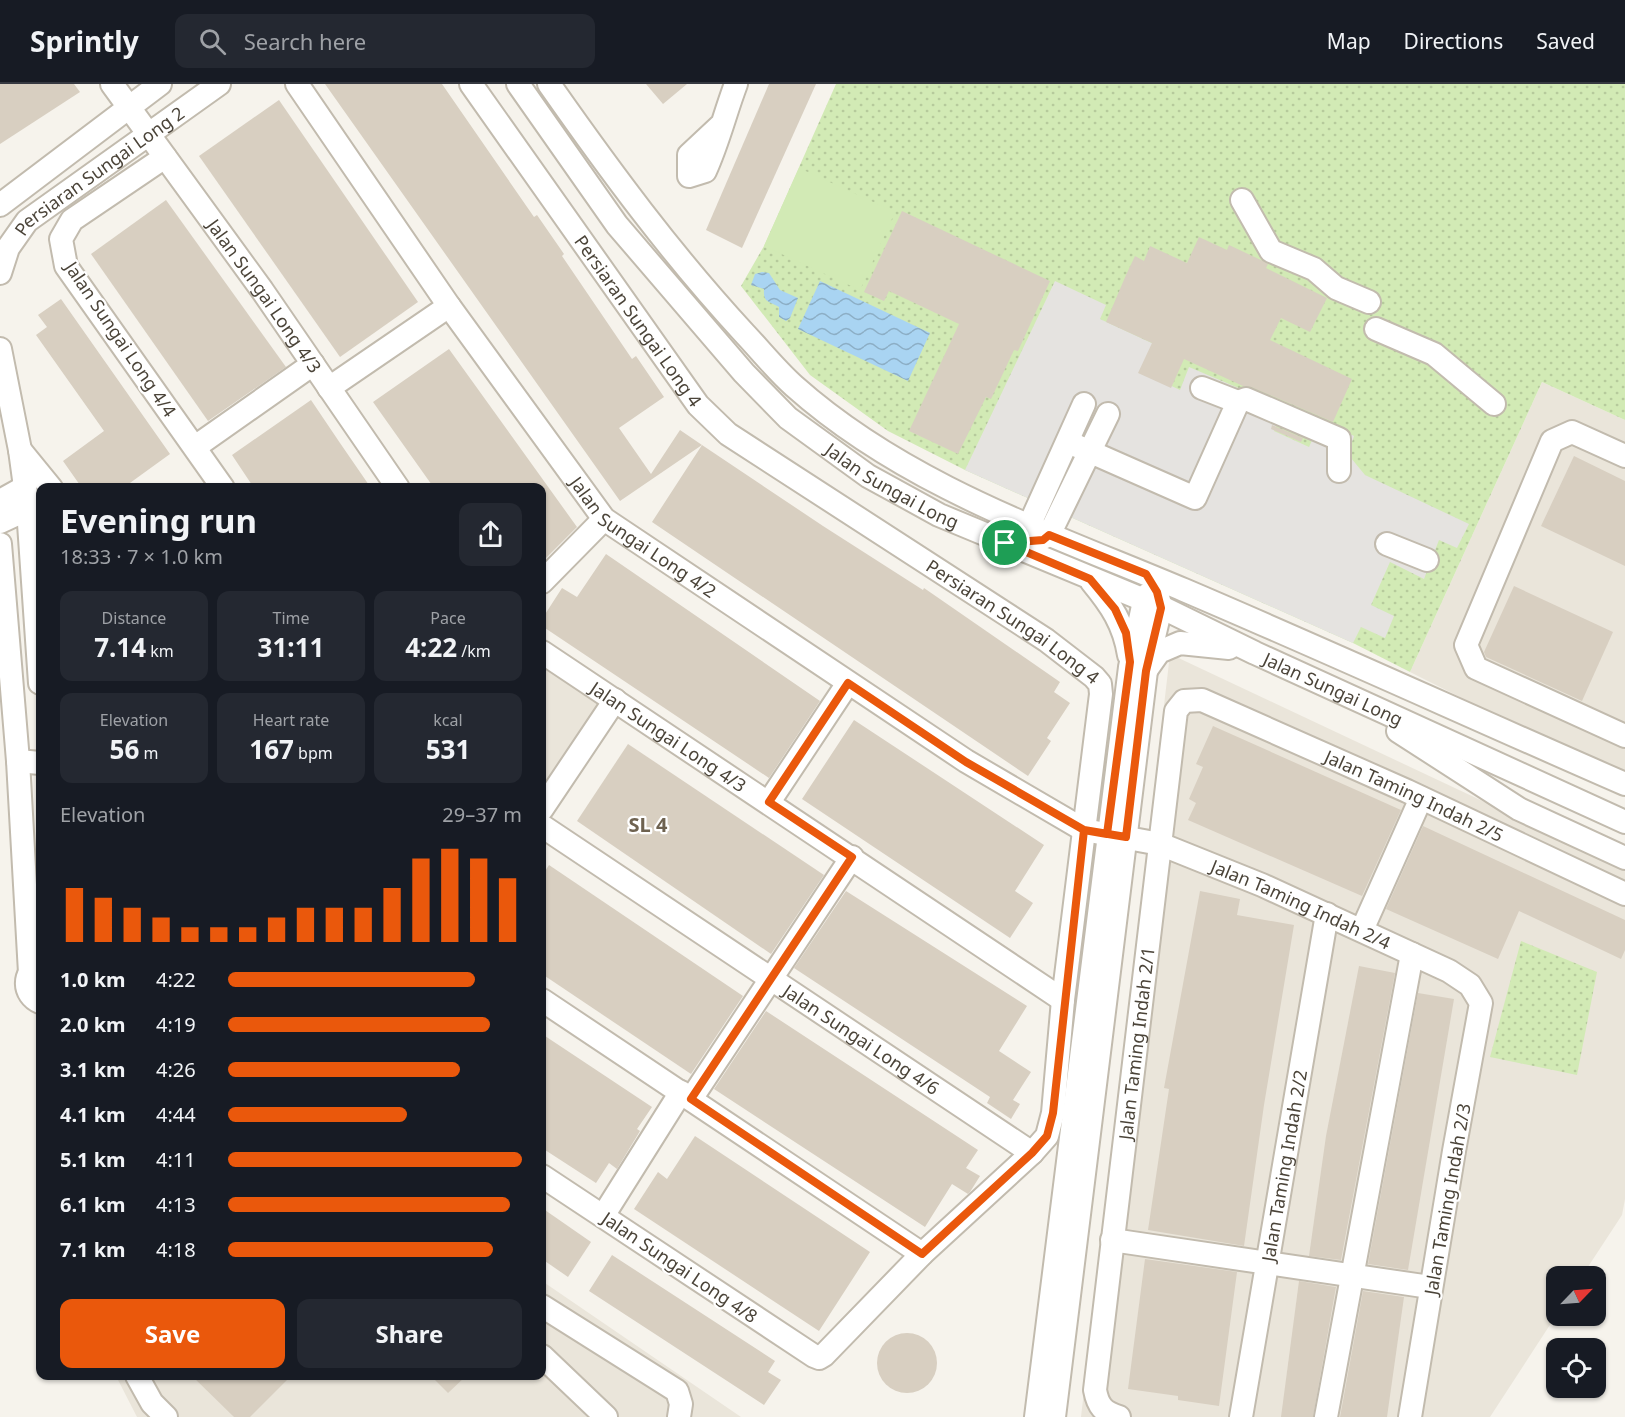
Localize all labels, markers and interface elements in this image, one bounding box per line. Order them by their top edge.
search box [175,14,595,68]
text: Sprintly [30,22,139,60]
icon: search [196,25,229,58]
text: Search here [244,26,366,56]
text: Map [1327,27,1371,55]
text: Directions [1404,27,1503,55]
text: Saved [1536,27,1595,55]
street label: Persiaran Sungai Long 2 [9,101,189,240]
street label: Jalan Sungai Long 4/3 [201,212,327,377]
street label: Persiaran Sungai Long 4 [569,230,707,411]
street label: Jalan Sungai Long 4/4 [59,255,182,421]
street label: Jalan Sungai Long [819,436,962,534]
street label: Jalan Sungai Long 4/2 [564,470,721,603]
text: Evening run [60,498,257,543]
button: share [459,503,522,566]
pin [979,517,1030,568]
icon: arrive [988,526,1021,559]
text: 18:33 · 7 × 1.0 km [60,543,223,570]
street label: Persiaran Sungai Long 4 [922,554,1105,689]
text: Distance [102,607,166,629]
text: Time [272,607,310,629]
text: Pace [430,607,466,629]
text: 7.14 [94,629,146,665]
text: 31:11 [258,629,324,665]
text: 4:22 [405,629,457,665]
text: km [146,640,174,662]
text: /km [457,640,491,662]
street label: Jalan Sungai Long [1258,646,1407,731]
street label: Jalan Sungai Long 4/3 [584,675,751,797]
text: Elevation [100,709,168,731]
text: Heart rate [253,709,329,731]
text: kcal [433,709,463,731]
text: 56 [110,731,139,767]
text: 167 [249,731,294,767]
text: 531 [426,731,470,767]
text: m [139,742,158,764]
text: bpm [294,742,333,764]
street label: Jalan Taming Indah 2/5 [1319,743,1507,847]
text: Elevation [60,801,145,828]
text: 29–37 m [442,801,522,828]
district label: SL 4 [629,811,668,838]
street label: Jalan Taming Indah 2/4 [1206,853,1394,955]
street label: Jalan Taming Indah 2/1 [1113,945,1160,1143]
text: 1.0 km [60,966,126,993]
text: 4:22 [156,966,196,993]
street label: Jalan Sungai Long 4/6 [777,977,944,1100]
text: 2.0 km [60,1011,126,1038]
text: 4:19 [156,1011,196,1038]
text: 3.1 km [60,1056,126,1083]
text: 4:26 [156,1056,196,1083]
street label: Jalan Taming Indah 2/2 [1255,1068,1312,1265]
text: 4.1 km [60,1101,126,1128]
text: 4:44 [156,1101,196,1128]
street label: Jalan Taming Indah 2/3 [1418,1101,1476,1299]
text: 5.1 km [60,1146,126,1173]
text: 4:11 [156,1146,196,1173]
text: 6.1 km [60,1191,126,1218]
text: 4:13 [156,1191,196,1218]
street label: Jalan Sungai Long 4/8 [596,1205,762,1328]
text: 7.1 km [60,1236,126,1263]
text: 4:18 [156,1236,196,1263]
north arrow [1546,1266,1606,1326]
map controls [1546,1266,1606,1398]
button: Save [60,1299,285,1368]
button: Share [297,1299,522,1368]
button: locate [1546,1338,1606,1398]

